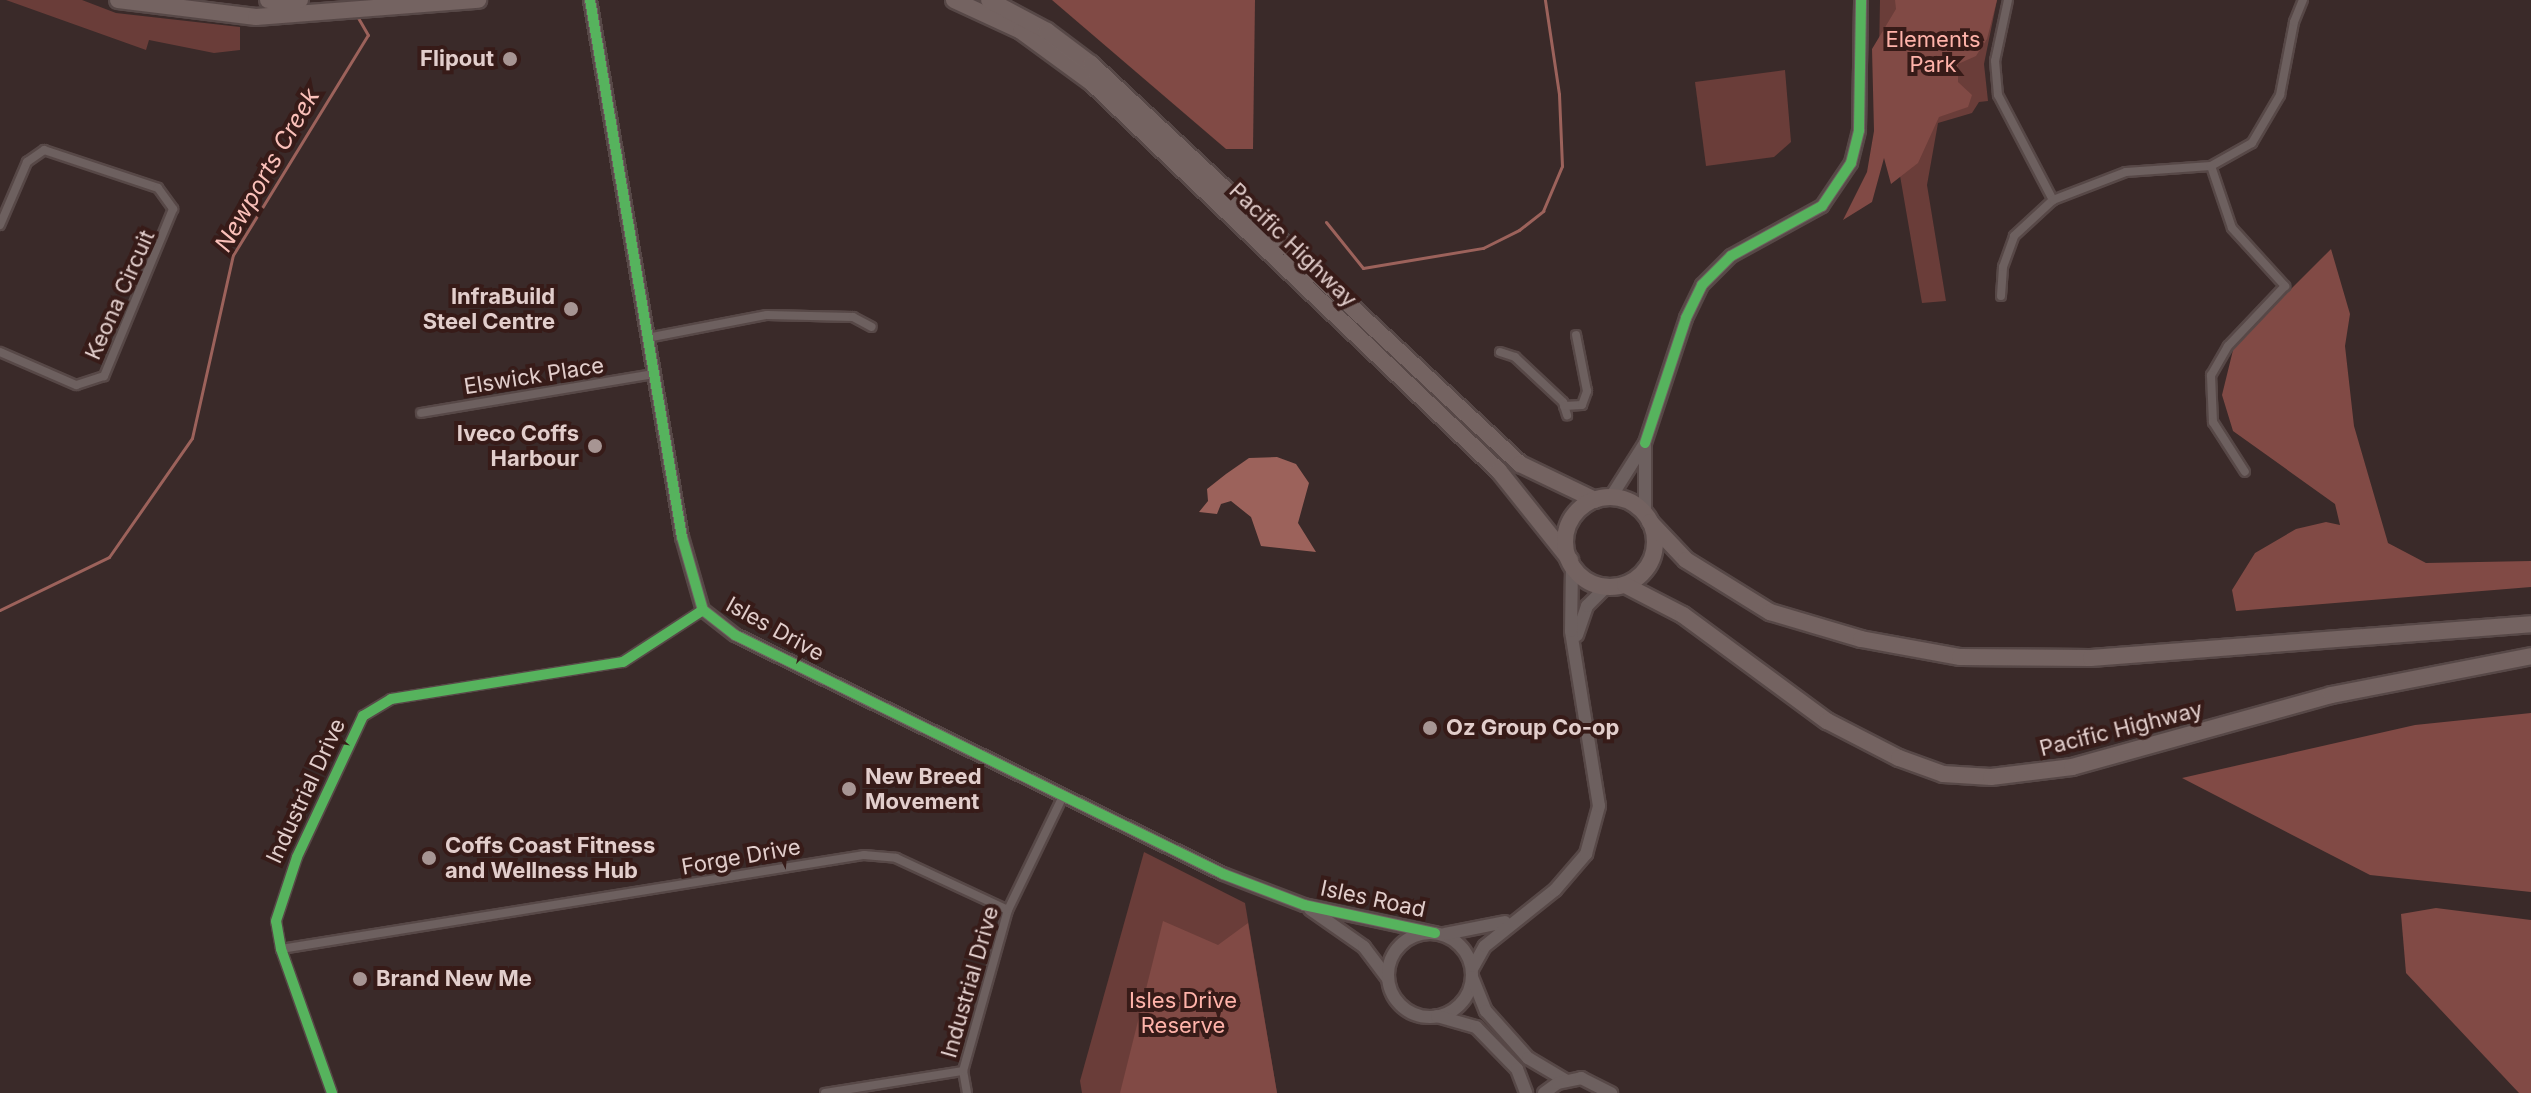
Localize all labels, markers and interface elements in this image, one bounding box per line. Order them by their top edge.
park label: Elements Park [1885,26,1981,78]
place label: Flipout [420,46,494,72]
marker: Flipout [501,50,519,68]
water label: Newports Creek [209,83,325,257]
street label: Pacific Highway [1224,177,1362,313]
street label: Keona Circuit [80,226,160,364]
place label: InfraBuild Steel Centre [423,283,555,334]
marker: InfraBuild Steel Centre [562,300,580,318]
street label: Elswick Place [462,352,606,400]
place label: Iveco Coffs Harbour [457,420,579,472]
marker: Iveco Coffs Harbour [586,437,604,455]
street label: Isles Drive [721,591,829,667]
street label: Pacific Highway [2037,696,2205,762]
street label: Industrial Drive [261,714,351,868]
place label: Oz Group Co-op [1446,715,1619,741]
marker: Oz Group Co-op [1421,719,1439,737]
place label: New Breed Movement [865,763,982,814]
marker: New Breed Movement [840,780,858,798]
place label: Coffs Coast Fitness and Wellness Hub [445,832,655,884]
street label: Forge Drive [679,834,803,880]
marker: Coffs Coast Fitness and Wellness Hub [420,849,438,867]
street label: Isles Road [1318,875,1428,923]
street label: Industrial Drive [936,903,1004,1061]
place label: Brand New Me [376,966,532,992]
marker: Brand New Me [351,970,369,988]
park label: Isles Drive Reserve [1129,987,1237,1038]

